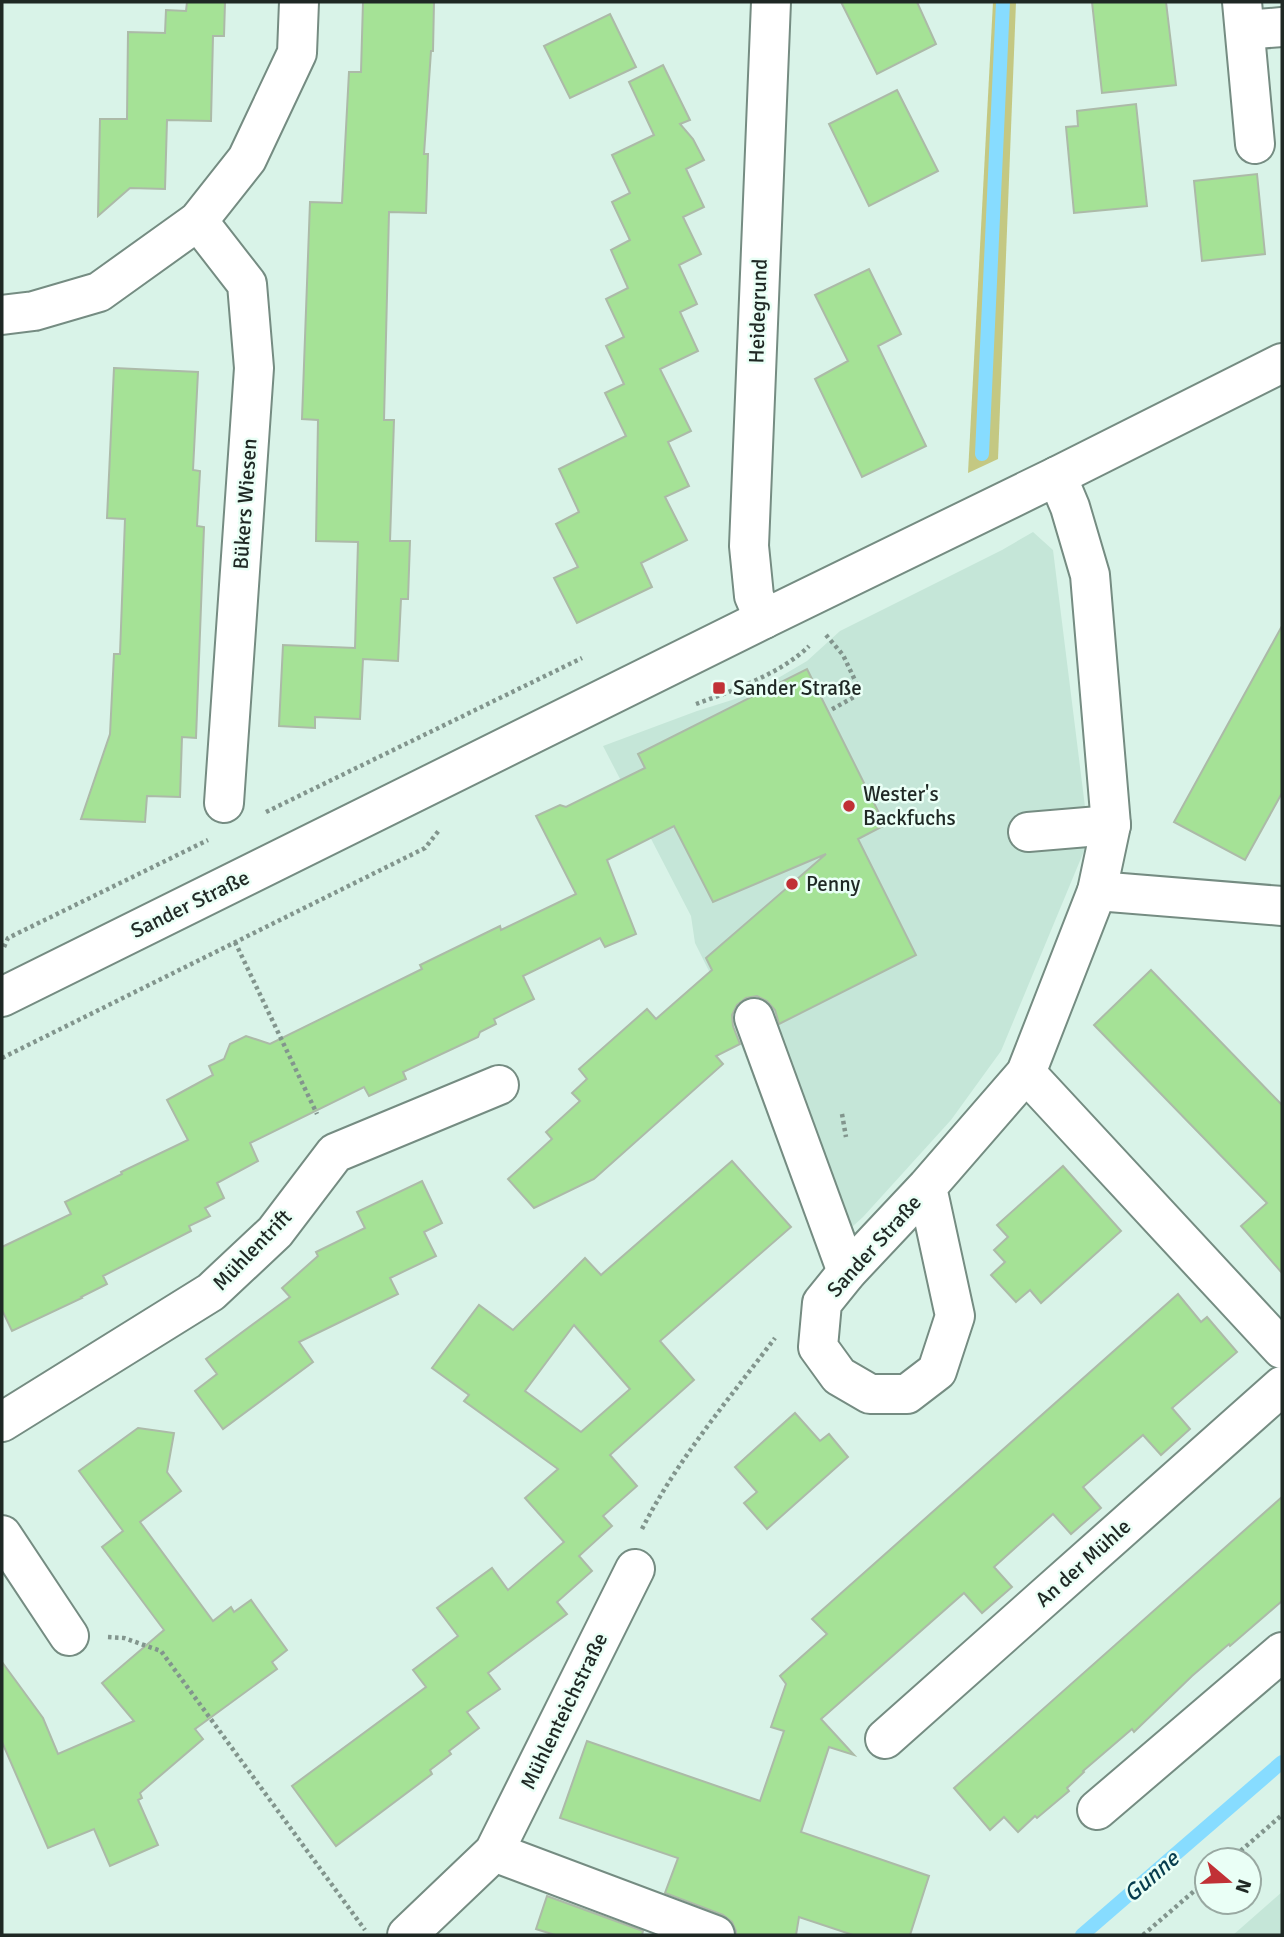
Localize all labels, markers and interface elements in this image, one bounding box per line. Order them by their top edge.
street label: Heidegrund [743,258,773,364]
street label: Bükers Wiesen [227,437,263,571]
place label: Sander Straße [733,675,862,701]
marker: Sander Straße [711,680,727,696]
place label: Wester's Backfuchs [863,781,956,831]
marker: Wester's Backfuchs [841,798,857,814]
street label: Sander Straße [126,864,254,944]
place label: Penny [806,871,860,897]
marker: Penny [784,876,800,892]
street label: Sander Straße [821,1189,927,1303]
street label: Mühlentrift [207,1204,297,1296]
street label: An der Mühle [1030,1513,1136,1613]
street label: Mühlenteichstraße [515,1628,613,1794]
water label: Gunne [1118,1843,1186,1908]
north arrow [1193,1846,1263,1916]
text: N [1230,1876,1257,1896]

